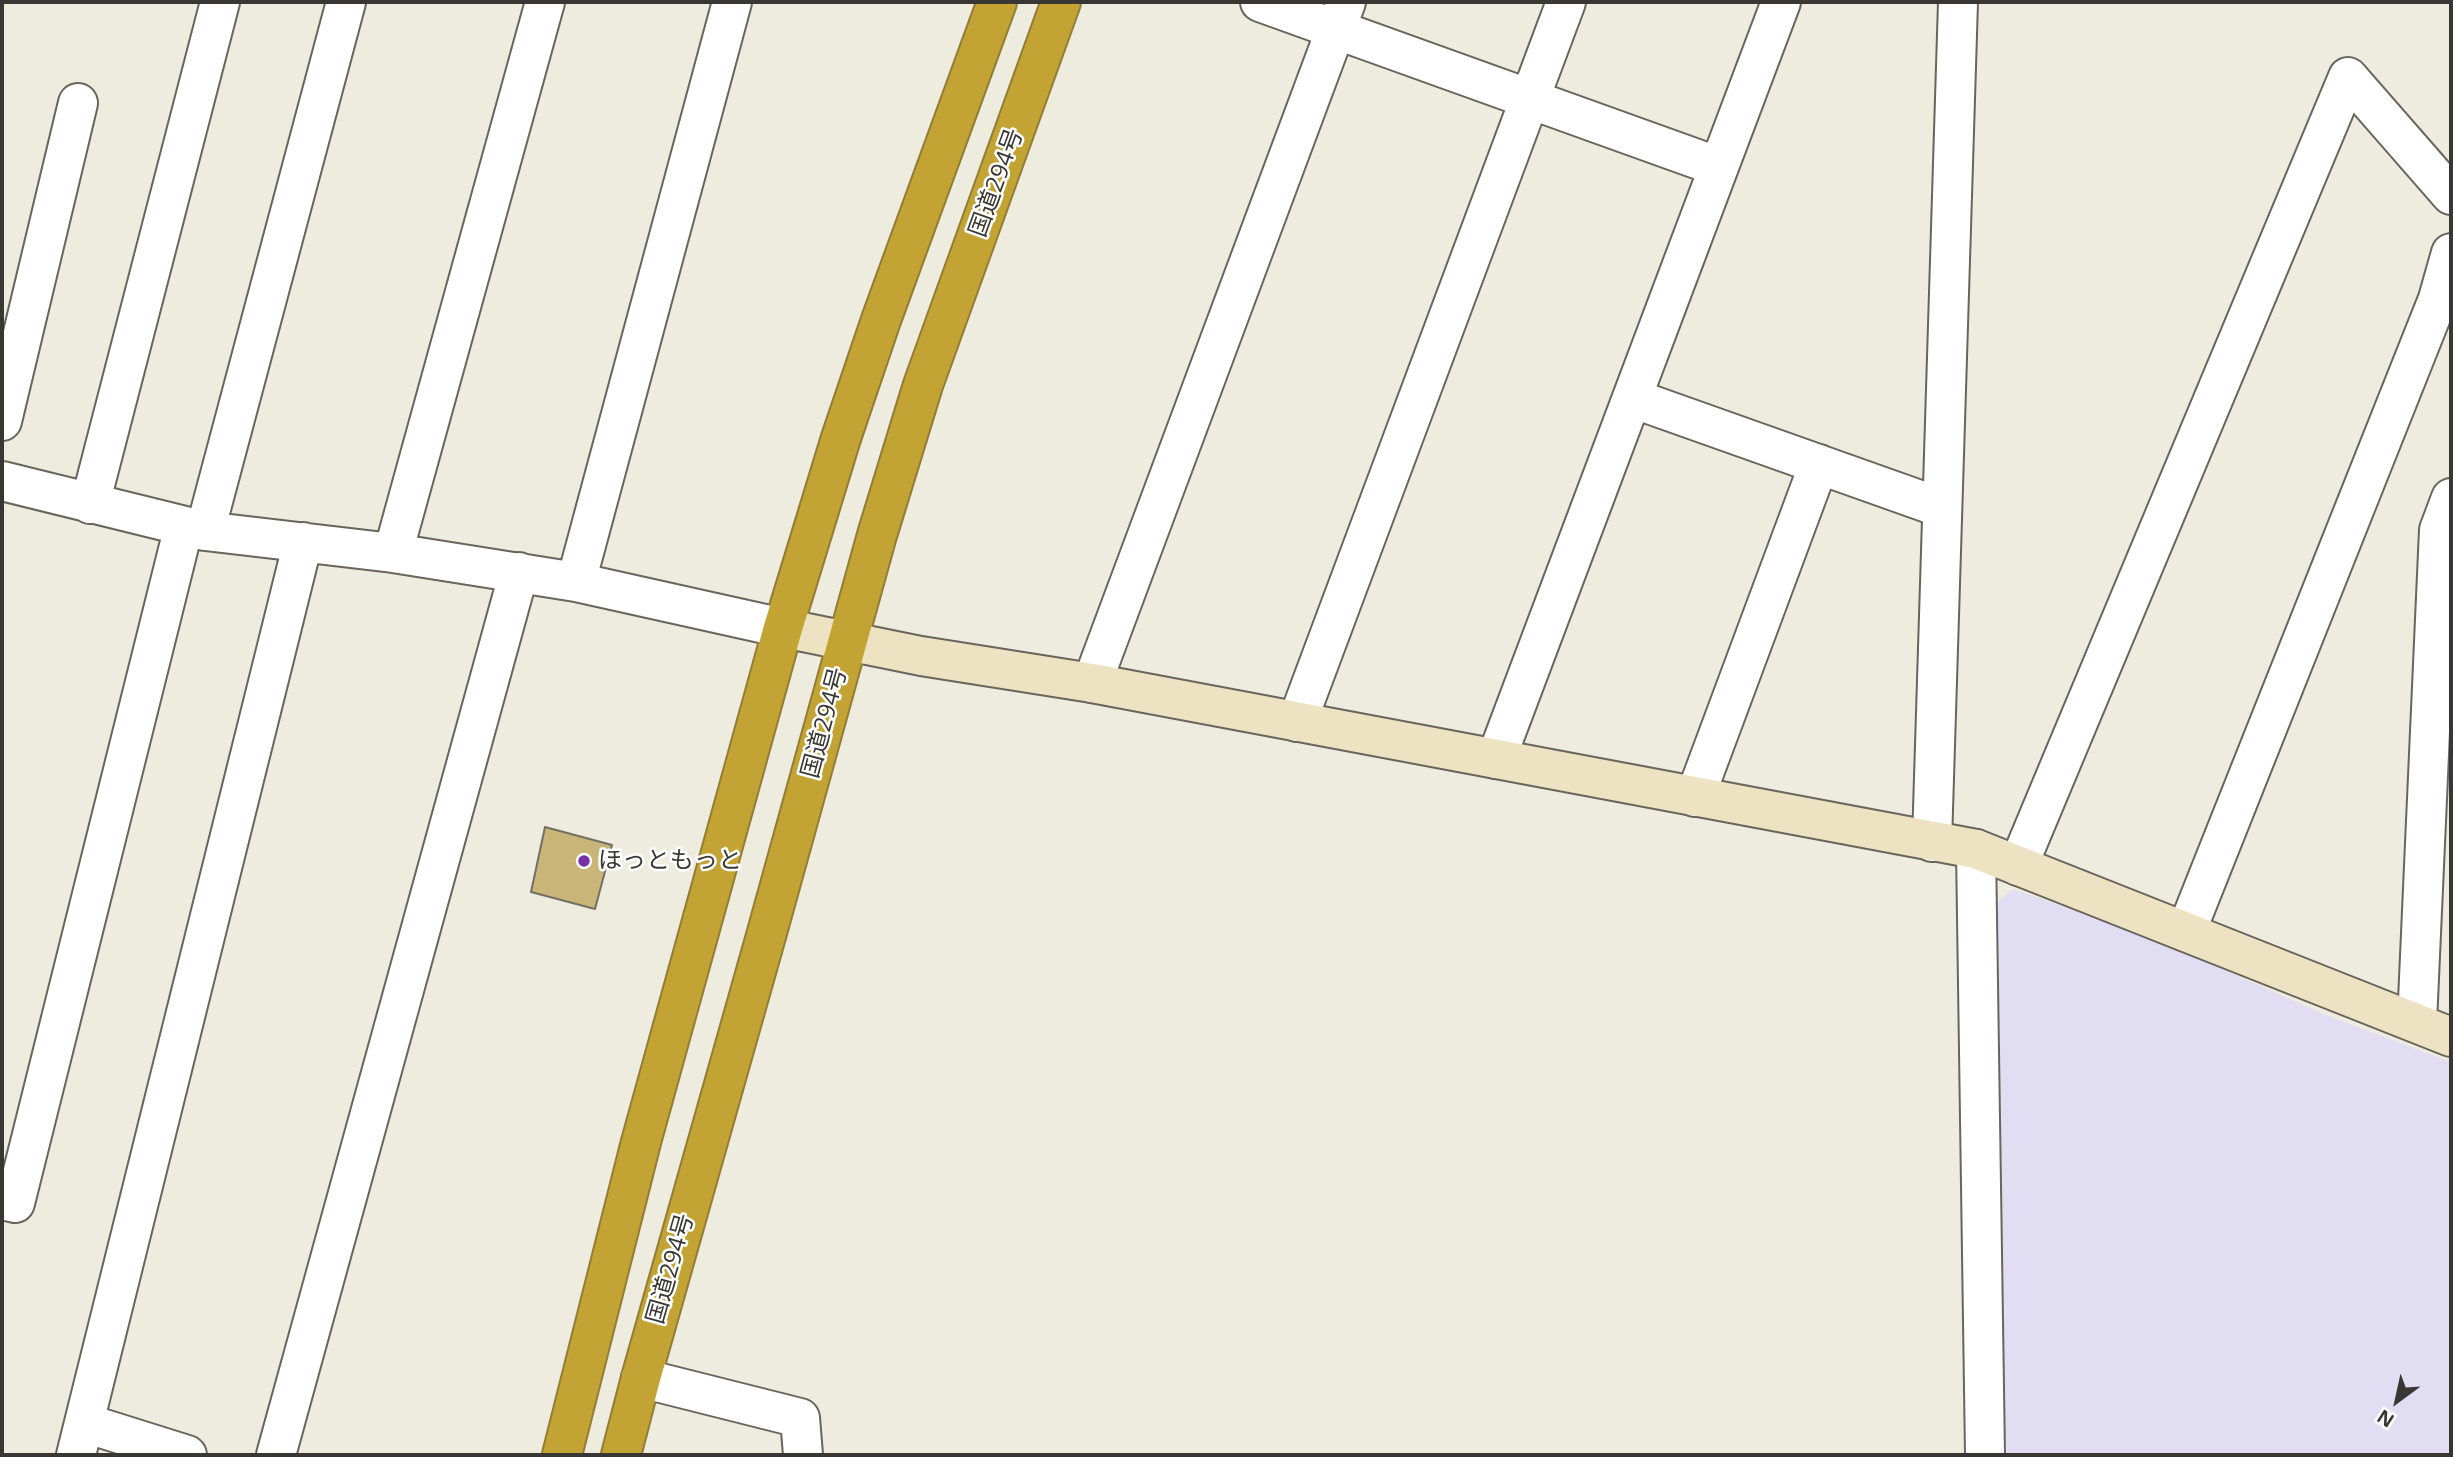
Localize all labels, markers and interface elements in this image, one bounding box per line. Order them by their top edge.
street label: 国道294号 [964,125,1030,241]
street label: 国道294号 [796,665,854,781]
place label: ほっともっと [598,847,742,875]
marker: ほっともっと [576,853,592,869]
street label: 国道294号 [642,1211,700,1327]
north arrow [2362,1366,2432,1436]
text: N [2372,1404,2399,1434]

